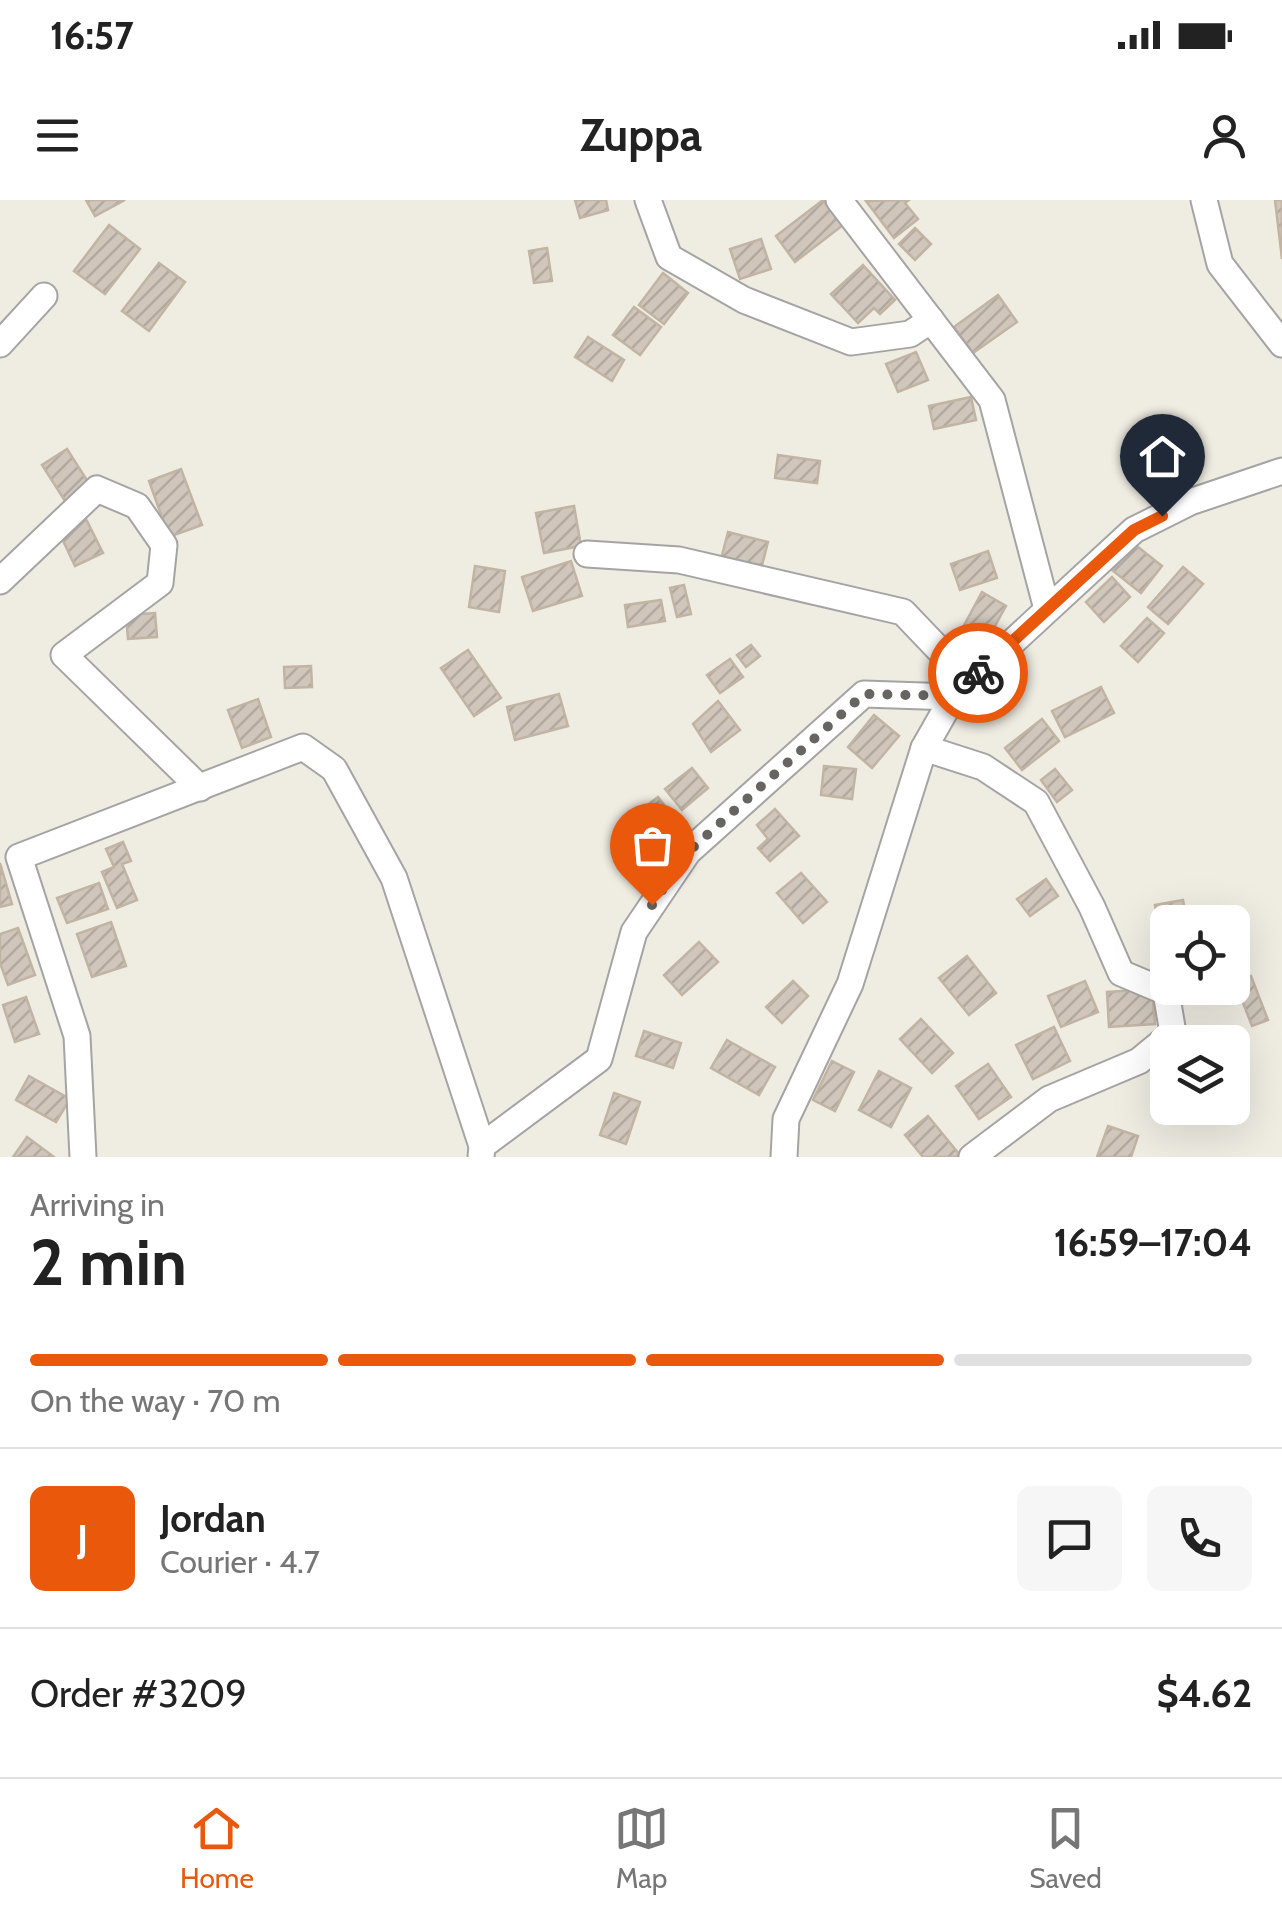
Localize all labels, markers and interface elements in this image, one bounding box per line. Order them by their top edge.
text: 16:57 [50,12,134,59]
icon: menu [30,108,85,163]
text: Zuppa [580,108,702,162]
icon: person [1197,108,1252,163]
pin [1120,414,1205,517]
icon: home [1135,429,1190,484]
courier [928,623,1028,723]
icon: bike [951,646,1006,701]
pin [610,803,695,906]
icon: bag [625,818,680,873]
map controls [1150,905,1250,1125]
button: locate [1150,905,1250,1005]
button: layers [1150,1025,1250,1125]
text: Arriving in [30,1185,165,1224]
text: 16:59–17:04 [1054,1219,1252,1266]
text: 2 min [30,1222,187,1301]
text: On the way · 70 m [30,1381,281,1420]
button: chat [1017,1486,1122,1591]
button: phone [1147,1486,1252,1591]
text: Jordan [160,1495,266,1542]
text: J [77,1515,88,1562]
text: Courier · 4.7 [160,1542,320,1581]
text: Order #3209 [30,1670,247,1717]
text: $4.62 [1156,1670,1252,1717]
tab: Home [180,1801,254,1895]
tab: Map [614,1801,669,1895]
tab: Saved [1029,1801,1102,1895]

